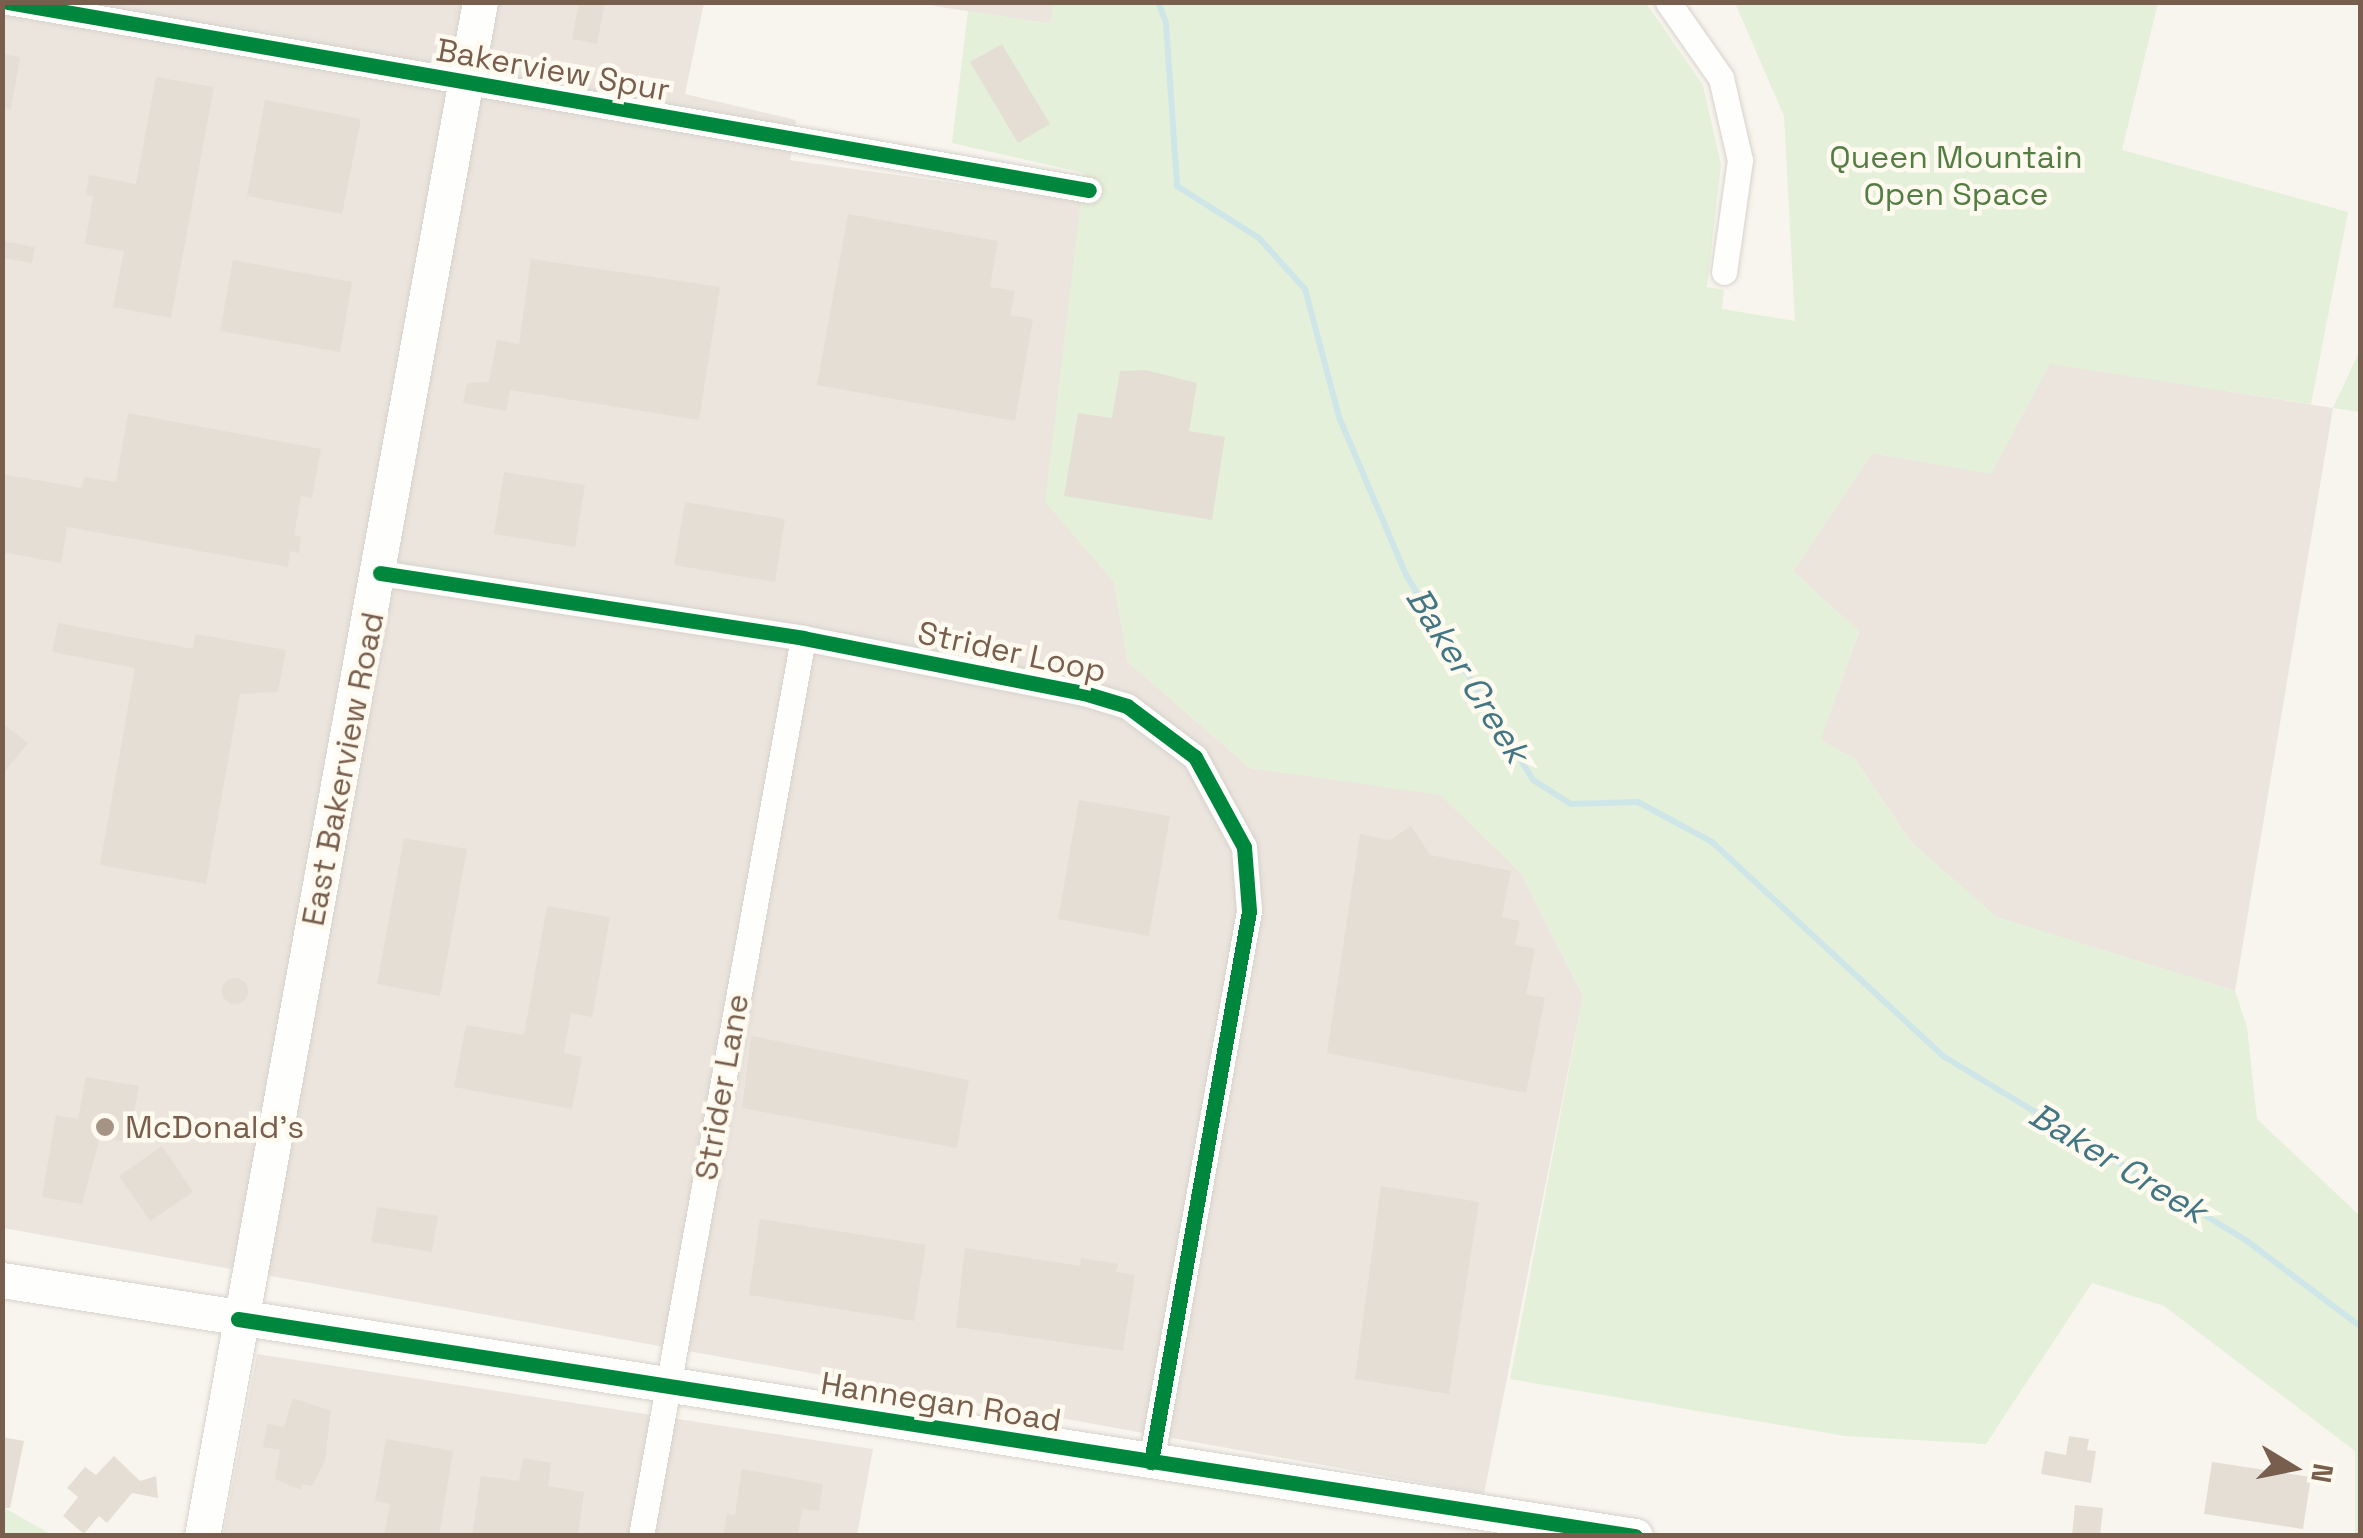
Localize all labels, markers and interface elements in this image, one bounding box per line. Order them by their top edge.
street label: Bakerview Spur [433,31,673,109]
park label: Queen Mountain Open Space [1829,139,2083,214]
water label: Baker Creek [1397,579,1539,771]
street label: East Bakerview Road [294,609,392,929]
street label: Strider Loop [914,613,1110,691]
street label: Strider Lane [687,991,757,1183]
water label: Baker Creek [2022,1094,2214,1232]
place label: McDonald's [125,1108,304,1146]
marker: McDonald's [94,1116,116,1138]
street label: Hannegan Road [818,1364,1064,1440]
north arrow [2243,1418,2343,1518]
text: N [2303,1461,2342,1486]

